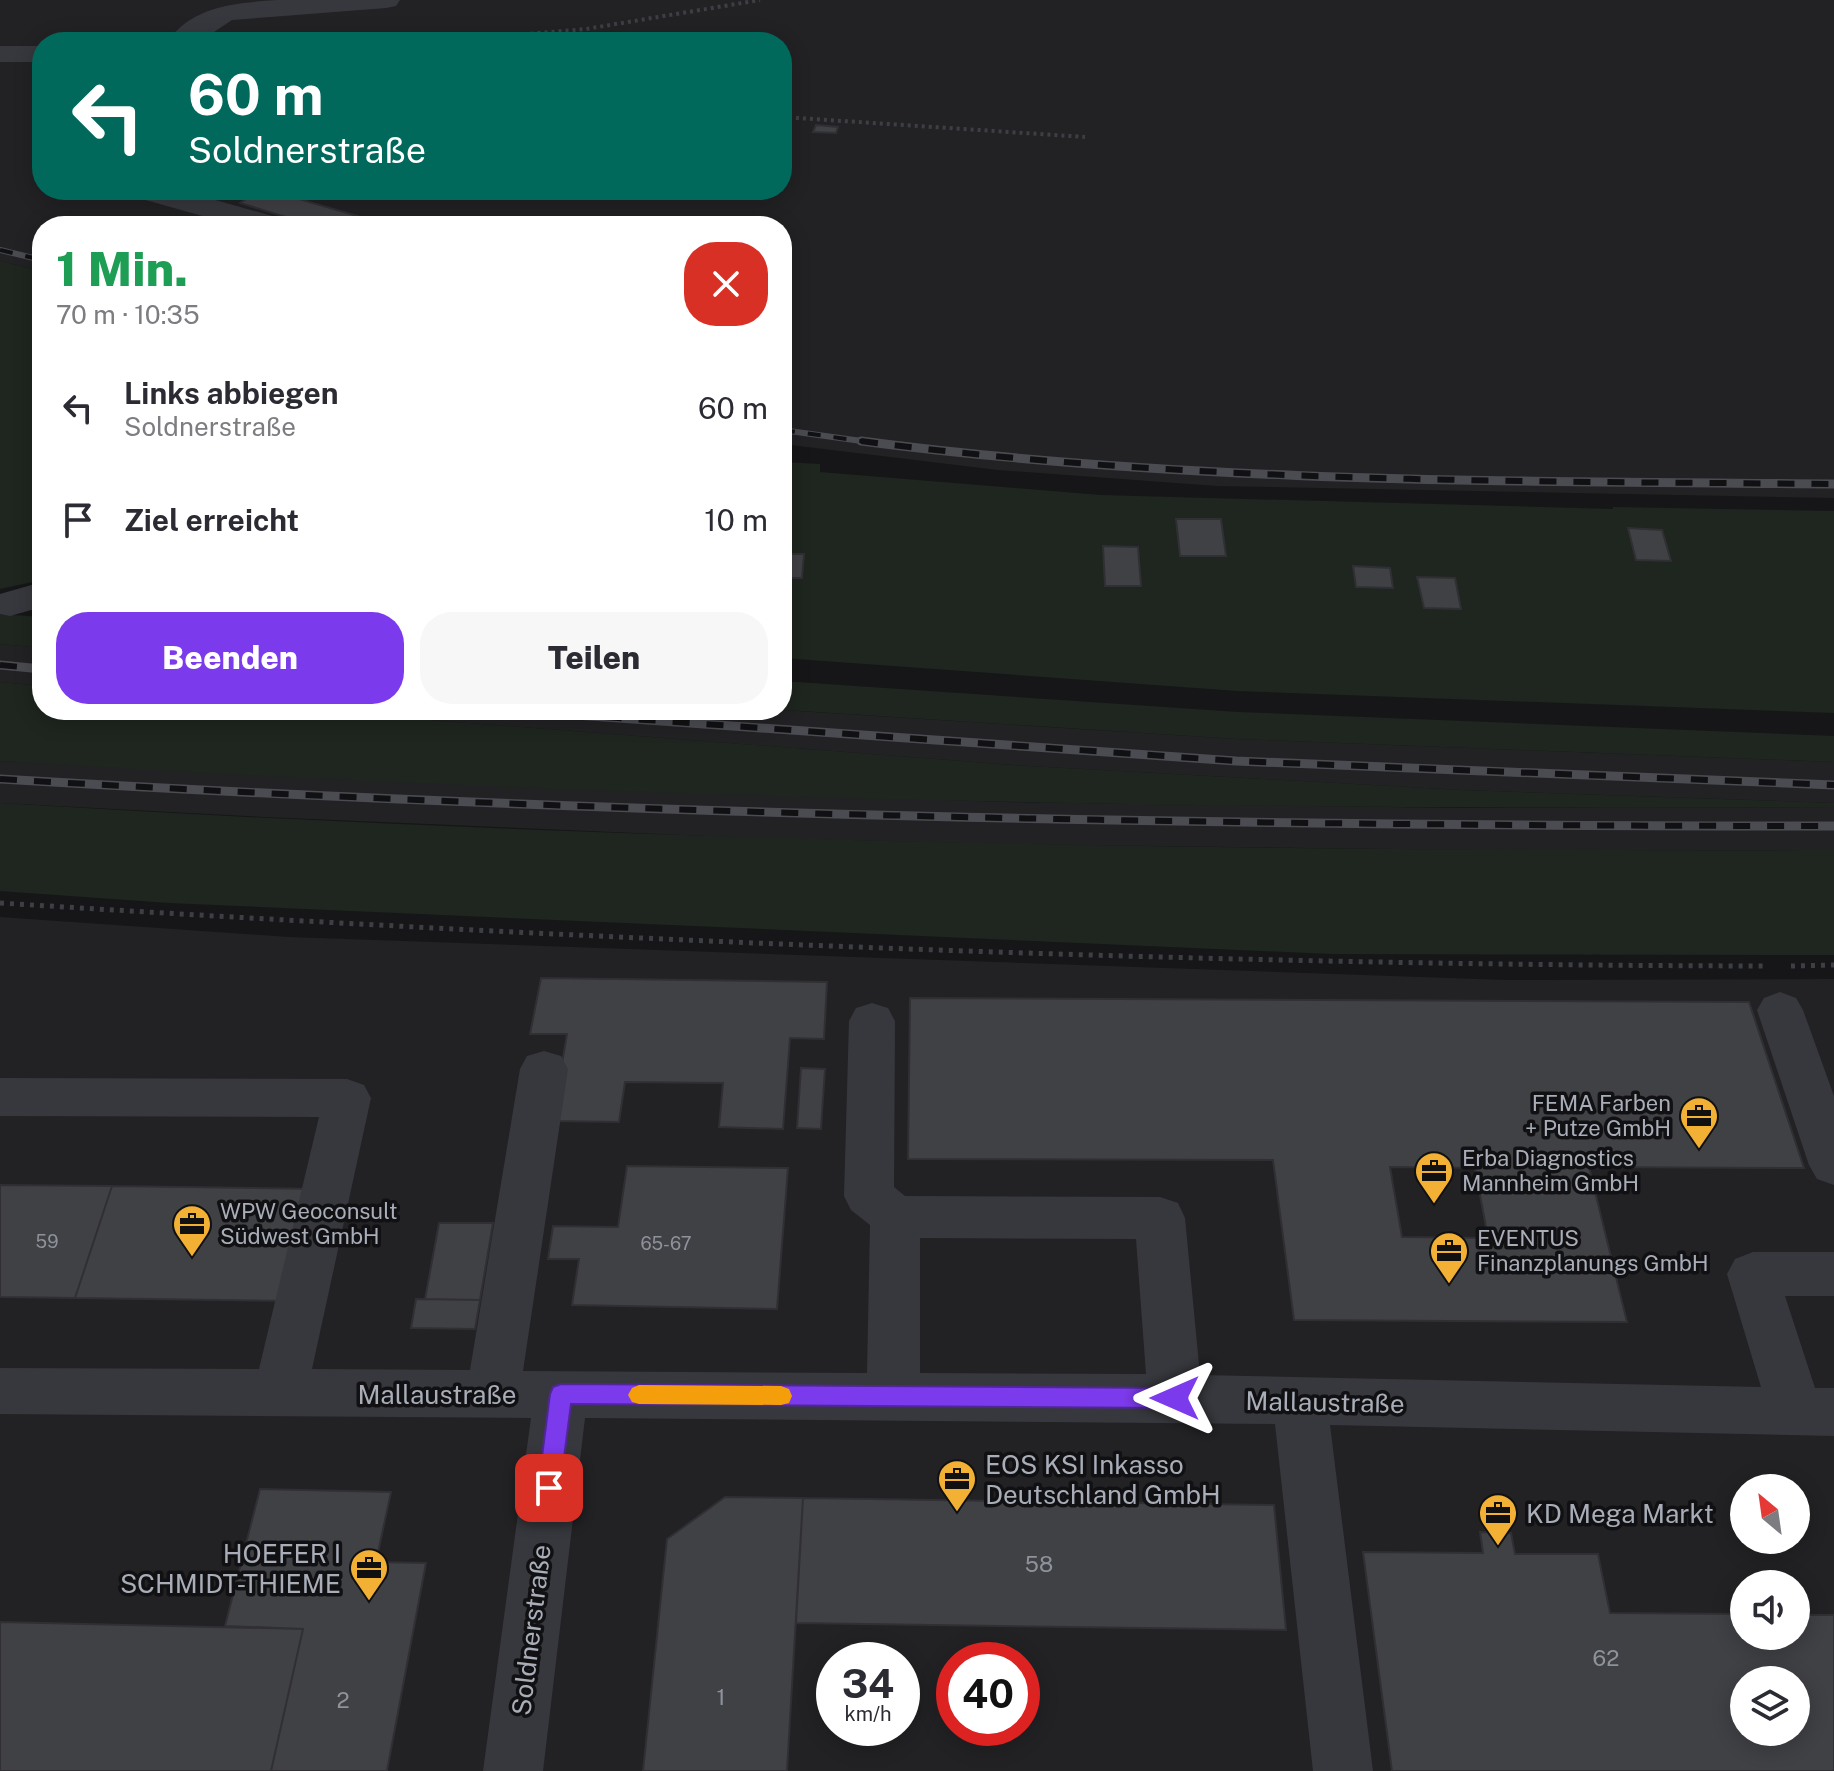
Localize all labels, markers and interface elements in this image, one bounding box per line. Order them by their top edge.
text: 60 m [188,62,324,128]
icon: left [56,64,160,168]
text: Soldnerstraße [188,129,426,171]
text: 1 Min. [56,240,188,297]
button: close [684,242,768,326]
text: 70 m · 10:35 [56,299,200,330]
text: Links abbiegen [124,375,339,411]
icon: left [56,386,100,430]
text: 60 m [698,390,768,426]
text: Soldnerstraße [124,411,296,442]
icon: arrive [56,498,100,542]
text: Ziel erreicht [124,502,299,538]
text: 10 m [704,502,768,538]
button: Beenden [56,612,404,704]
button: Teilen [420,612,768,704]
place label: FEMA Farben + Putze GmbH [1525,1090,1671,1141]
office icon: FEMA Farben + Putze GmbH [1678,1095,1720,1150]
place label: Erba Diagnostics Mannheim GmbH [1462,1145,1639,1196]
office icon: Erba Diagnostics Mannheim GmbH [1413,1150,1455,1205]
place label: WPW Geoconsult Südwest GmbH [220,1198,398,1249]
office icon: WPW Geoconsult Südwest GmbH [171,1203,213,1258]
place label: EVENTUS Finanzplanungs GmbH [1477,1225,1709,1276]
office icon: EVENTUS Finanzplanungs GmbH [1428,1230,1470,1285]
house number: 59 [36,1231,58,1252]
house number: 65-67 [640,1233,692,1254]
position arrow [1133,1356,1217,1440]
street label: Mallaustraße [357,1379,517,1410]
street label: Mallaustraße [1245,1385,1405,1419]
place label: EOS KSI Inkasso Deutschland GmbH [985,1449,1221,1510]
pin [515,1454,583,1522]
office icon: EOS KSI Inkasso Deutschland GmbH [936,1458,978,1513]
icon: arrive [527,1466,571,1510]
north arrow [1730,1474,1810,1554]
map controls [1730,1474,1810,1746]
office icon: KD Mega Markt [1477,1492,1519,1547]
place label: KD Mega Markt [1526,1498,1714,1529]
place label: HOEFER I SCHMIDT-THIEME [120,1538,341,1599]
street label: Soldnerstraße [505,1543,557,1717]
office icon: HOEFER I SCHMIDT-THIEME [348,1547,390,1602]
house number: 58 [1025,1551,1053,1577]
button: sound [1730,1570,1810,1650]
speed limit sign: 40 [936,1642,1040,1746]
house number: 62 [1593,1645,1619,1671]
text: 34 [842,1660,894,1707]
button: layers [1730,1666,1810,1746]
house number: 1 [717,1684,725,1710]
house number: 2 [336,1687,350,1713]
text: km/h [844,1702,892,1726]

